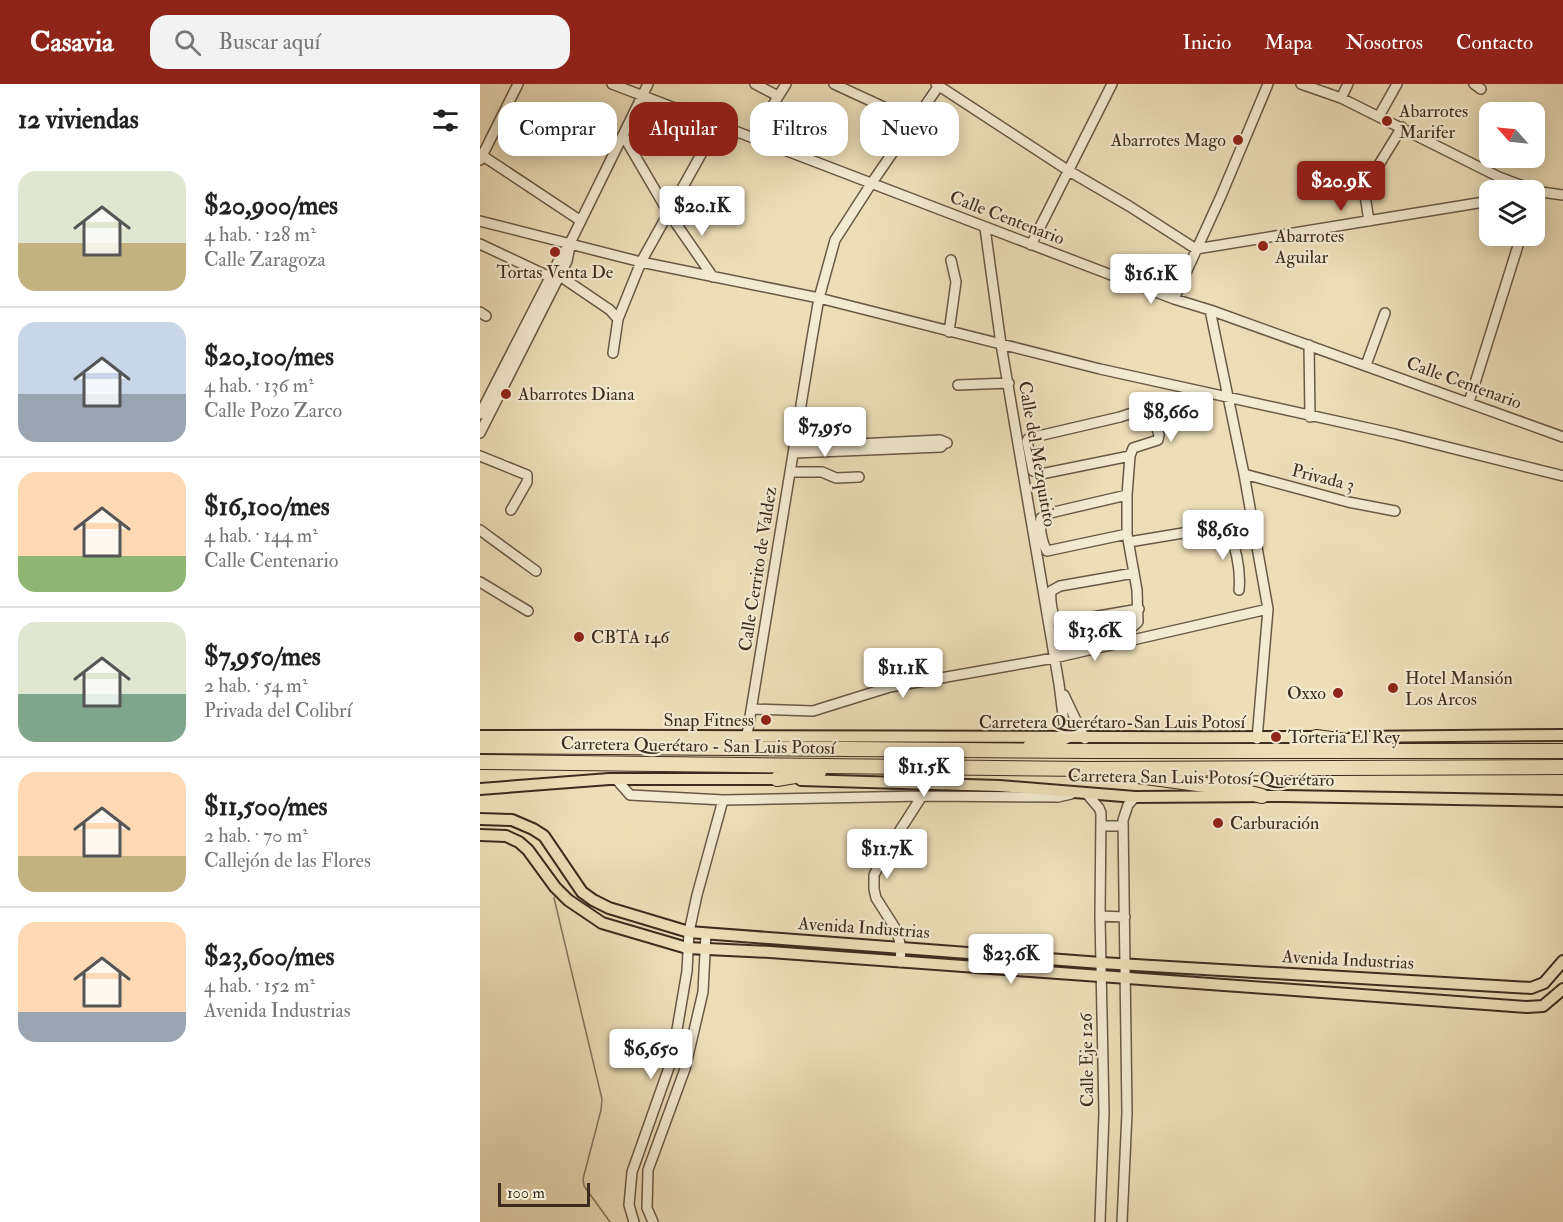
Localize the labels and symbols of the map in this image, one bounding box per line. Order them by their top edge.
place label: Abarrotes Marifer [1398,100,1468,144]
north arrow [1479,102,1545,168]
marker: Abarrotes Marifer [1380,114,1394,128]
place label: Abarrotes Mago [1110,129,1226,152]
marker: Abarrotes Mago [1231,133,1245,147]
pin: $20.9K [1292,161,1390,212]
pin: $20.1K [653,186,751,237]
street label: Calle Centenario [946,186,1068,251]
place label: Abarrotes Aguilar [1274,225,1344,269]
marker: Abarrotes Aguilar [1256,239,1270,253]
marker: Tortas Venta De [548,245,562,259]
pin: $16.1K [1102,254,1200,305]
place label: Tortas Venta De [497,261,614,284]
street label: Calle Centenario [1403,352,1525,415]
street label: Calle del Mezquitito [1013,379,1061,529]
place label: Abarrotes Diana [517,383,635,406]
marker: Abarrotes Diana [499,387,513,401]
pin: $8,660 [1122,392,1220,443]
pin: $7,950 [776,407,874,458]
street label: Privada 3 [1289,459,1357,497]
street label: Calle Cerrito de Valdez [734,485,782,653]
pin: $8,610 [1174,510,1272,561]
pin: $13.6K [1046,611,1144,662]
place label: CBTA 146 [591,626,670,649]
marker: CBTA 146 [572,630,586,644]
pin: $11.1K [854,648,952,699]
place label: Hotel Mansión Los Arcos [1405,667,1513,711]
marker: Hotel Mansión Los Arcos [1386,681,1400,695]
place label: Oxxo [1287,682,1326,705]
marker: Oxxo [1331,686,1345,700]
place label: Snap Fitness [664,709,754,732]
street label: Carretera Querétaro-San Luis Potosí [979,711,1247,734]
marker: Snap Fitness [759,713,773,727]
place label: Torteria El Rey [1288,726,1401,749]
marker: Torteria El Rey [1269,730,1283,744]
street label: Carretera Querétaro - San Luis Potosí [561,732,837,760]
pin: $11.5K [875,747,973,798]
street label: Carretera San Luis Potosí-Querétaro [1067,764,1335,792]
place label: Carburación [1230,812,1319,835]
marker: Carburación [1211,816,1225,830]
pin: $11.7K [838,829,936,880]
street label: Avenida Industrias [796,912,931,944]
pin: $23.6K [962,934,1060,985]
street label: Avenida Industrias [1281,945,1414,975]
street label: Calle Eje 126 [1075,1012,1099,1107]
pin: $6,650 [602,1029,700,1080]
scale bar [498,1180,590,1208]

